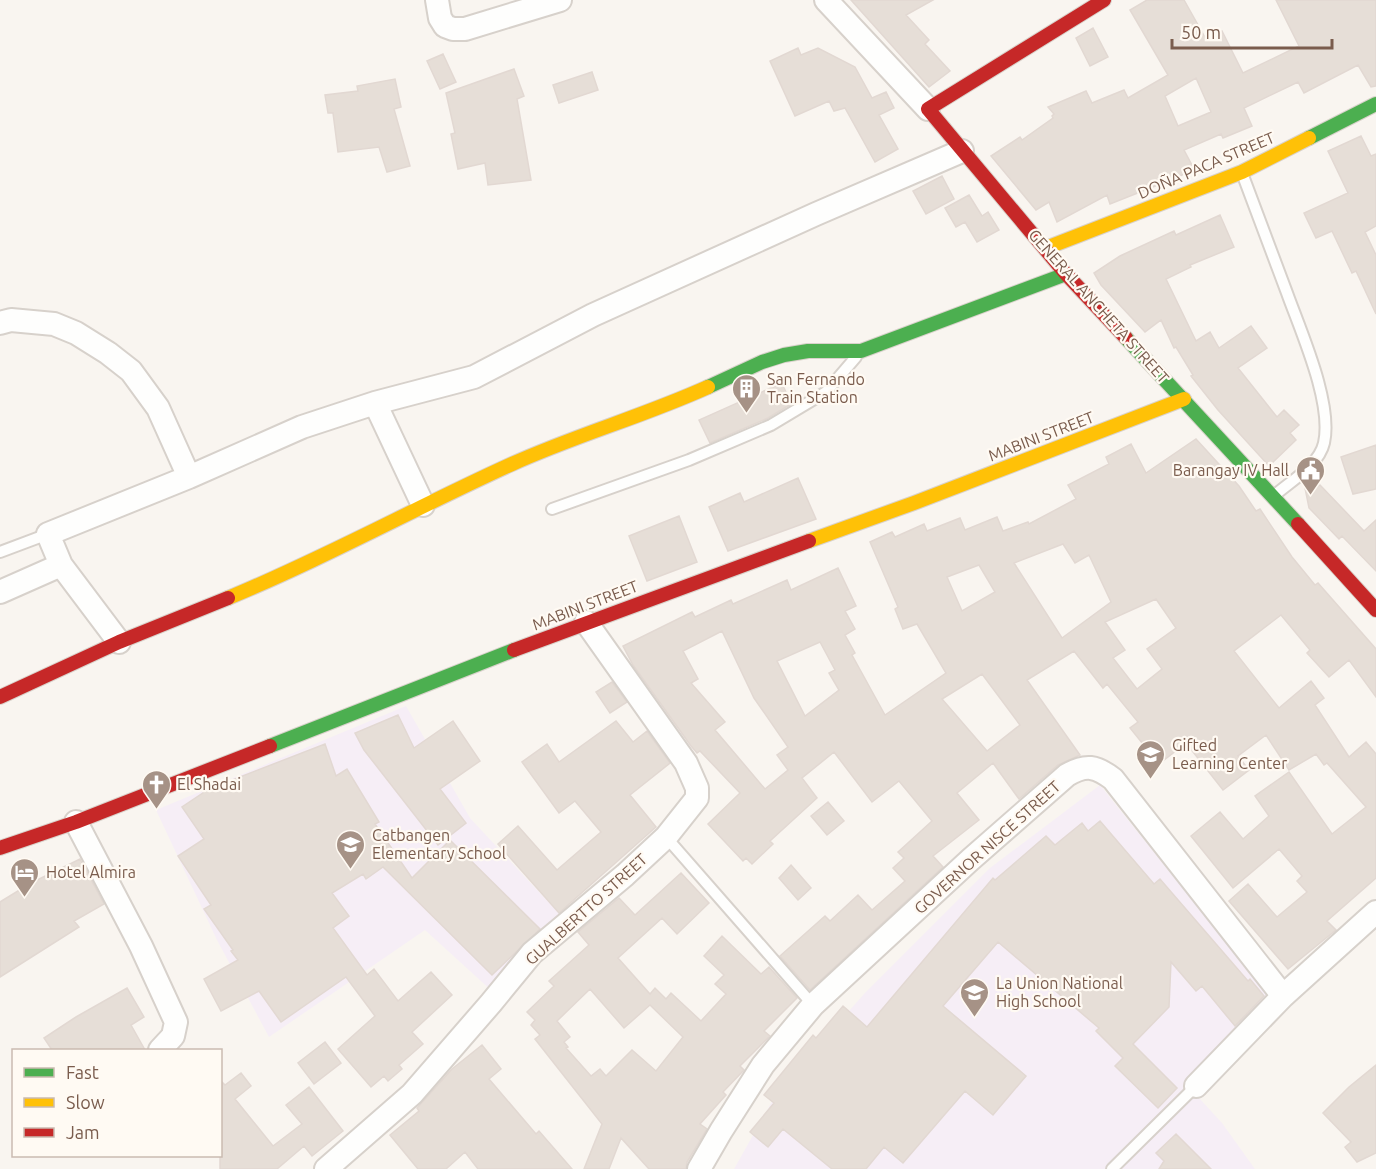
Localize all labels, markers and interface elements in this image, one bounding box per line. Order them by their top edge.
scale bar [1172,12,1332,50]
text: 50 m [1181,22,1221,42]
street label: DOÑA PACA STREET [1135,127,1277,202]
street label: GENERAL ANCHETA STREET [1025,225,1173,387]
place label: San Fernando Train Station [767,370,865,406]
building icon: San Fernando Train Station [730,372,762,414]
street label: MABINI STREET [986,408,1097,464]
public building icon: Barangay IV Hall [1294,454,1326,496]
place label: Barangay IV Hall [1173,461,1289,479]
street label: MABINI STREET [530,577,641,633]
place label: Gifted Learning Center [1172,736,1287,772]
school or university icon: Gifted Learning Center [1135,738,1167,780]
church icon: El Shadai [140,768,172,810]
place label: El Shadai [177,775,241,793]
street label: GOVERNOR NISCE STREET [910,777,1064,917]
place label: Catbangen Elementary School [372,826,506,862]
school or university icon: Catbangen Elementary School [335,828,367,870]
street label: GUALBERTTO STREET [522,850,651,968]
hotel icon: Hotel Almira [9,856,41,898]
place label: Hotel Almira [46,863,136,881]
place label: La Union National High School [996,974,1123,1010]
school or university icon: La Union National High School [959,976,991,1018]
legend [12,1049,222,1157]
text: Fast [66,1062,99,1082]
text: Slow [66,1092,105,1112]
text: Jam [66,1122,100,1142]

